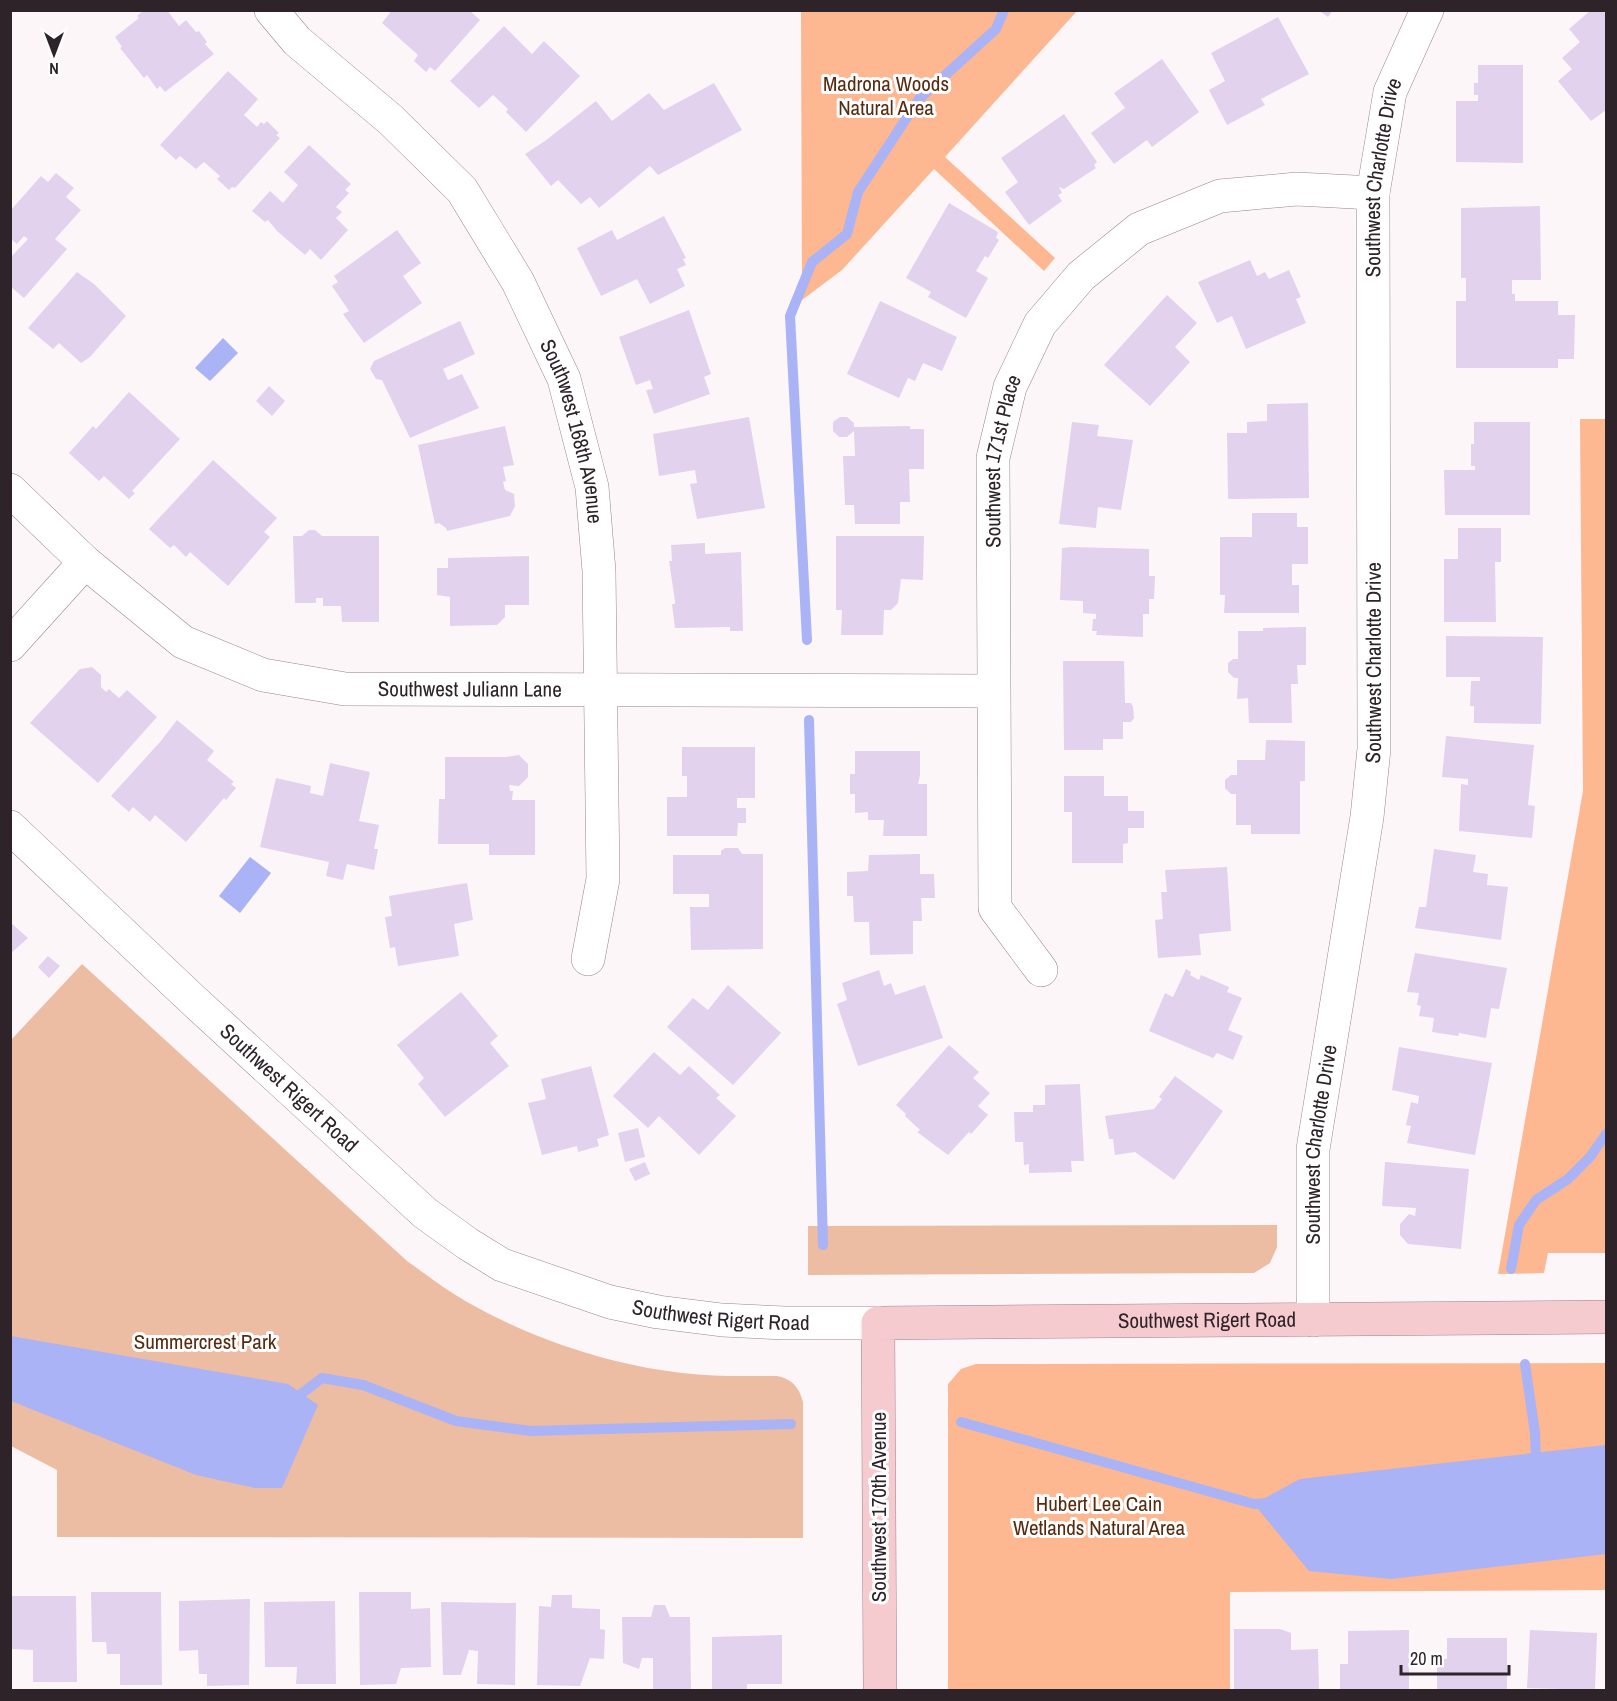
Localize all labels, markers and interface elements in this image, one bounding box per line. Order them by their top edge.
north arrow [24,24,84,84]
text: N [49,58,59,80]
park label: Madrona Woods Natural Area [823,69,949,122]
street label: Southwest Charlotte Drive [1358,73,1409,277]
street label: Southwest 168th Avenue [533,334,610,525]
street label: Southwest 171st Place [977,369,1028,548]
street label: Southwest Charlotte Drive [1358,562,1388,765]
street label: Southwest Juliann Lane [378,674,562,704]
street label: Southwest Rigert Road [214,1017,365,1159]
street label: Southwest Charlotte Drive [1298,1042,1344,1245]
street label: Southwest Rigert Road [630,1292,810,1337]
street label: Southwest Rigert Road [1118,1305,1296,1335]
park label: Summercrest Park [134,1327,277,1356]
street label: Southwest 170th Avenue [864,1412,893,1602]
park label: Hubert Lee Cain Wetlands Natural Area [1013,1489,1185,1542]
scale bar [1401,1638,1509,1676]
text: 20 m [1410,1646,1443,1671]

